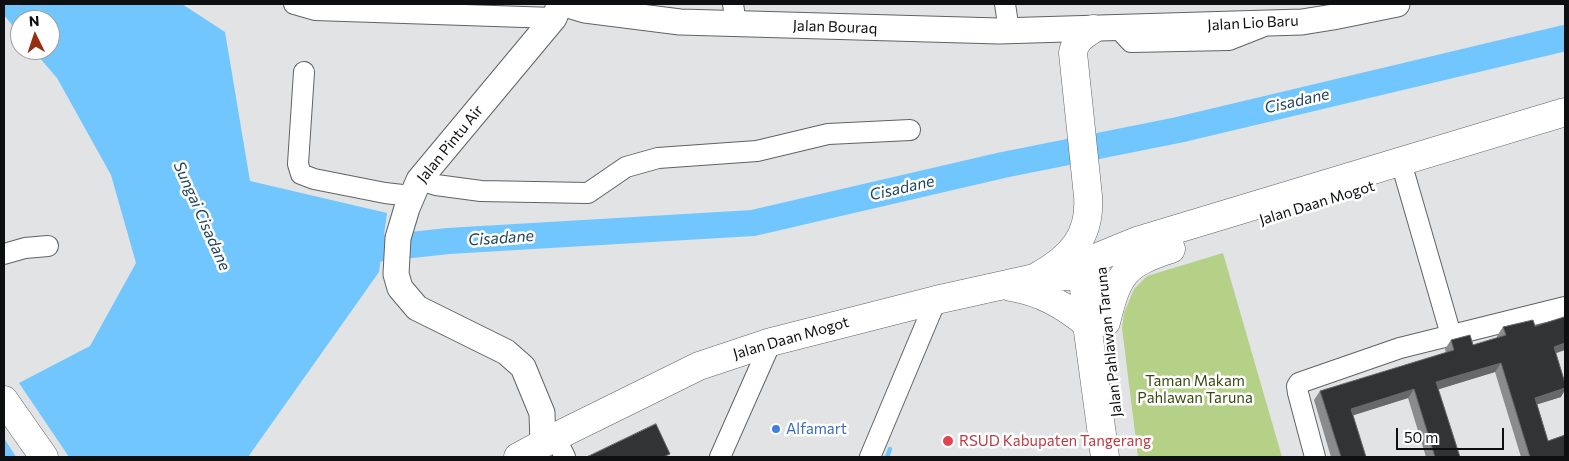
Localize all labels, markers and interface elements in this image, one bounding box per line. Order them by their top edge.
north arrow [10,10,60,60]
text: N [28,12,40,29]
street label: Jalan Lio Baru [1207,12,1299,34]
street label: Jalan Bouraq [792,17,878,37]
water label: Cisadane [1263,84,1331,118]
street label: Jalan Pintu Air [413,102,487,186]
water label: Sungai Cisadane [169,158,235,274]
water label: Cisadane [868,171,936,205]
street label: Jalan Daan Mogot [1257,177,1377,229]
water label: Cisadane [467,226,535,250]
street label: Jalan Pahlawan Taruna [1092,266,1126,418]
street label: Jalan Daan Mogot [731,313,851,363]
park label: Taman Makam Pahlawan Taruna [1137,372,1253,407]
scale bar [1399,418,1506,450]
place label: Alfamart [786,420,847,438]
marker: Alfamart [770,423,782,435]
text: 50 m [1404,428,1438,446]
place label: RSUD Kabupaten Tangerang [959,432,1151,450]
marker: RSUD Kabupaten Tangerang [941,434,955,448]

